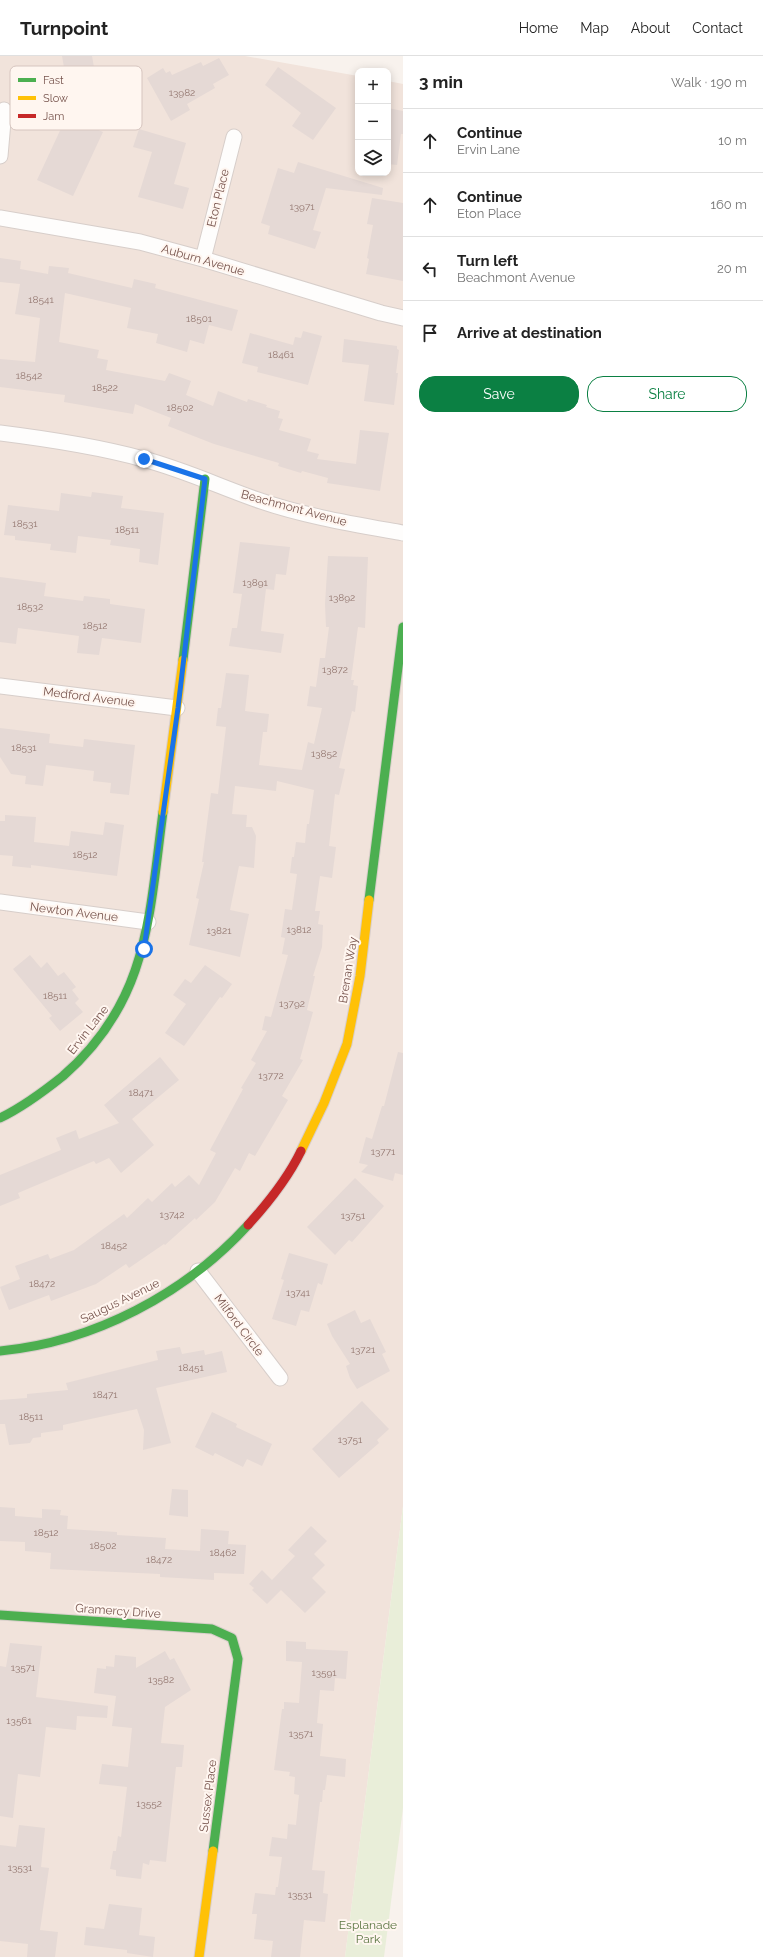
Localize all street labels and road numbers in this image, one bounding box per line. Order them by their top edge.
street label: Eton Place [204,168,232,228]
street label: Auburn Avenue [160,241,246,279]
street label: Beachmont Avenue [240,487,348,529]
street label: Medford Avenue [42,684,136,710]
street label: Newton Avenue [29,900,119,924]
street label: Brenan Way [336,935,360,1004]
street label: Ervin Lane [65,1003,111,1057]
street label: Saugus Avenue [78,1276,162,1326]
street label: Milford Circle [211,1291,267,1359]
street label: Gramercy Drive [75,1601,161,1621]
street label: Sussex Place [197,1759,219,1833]

